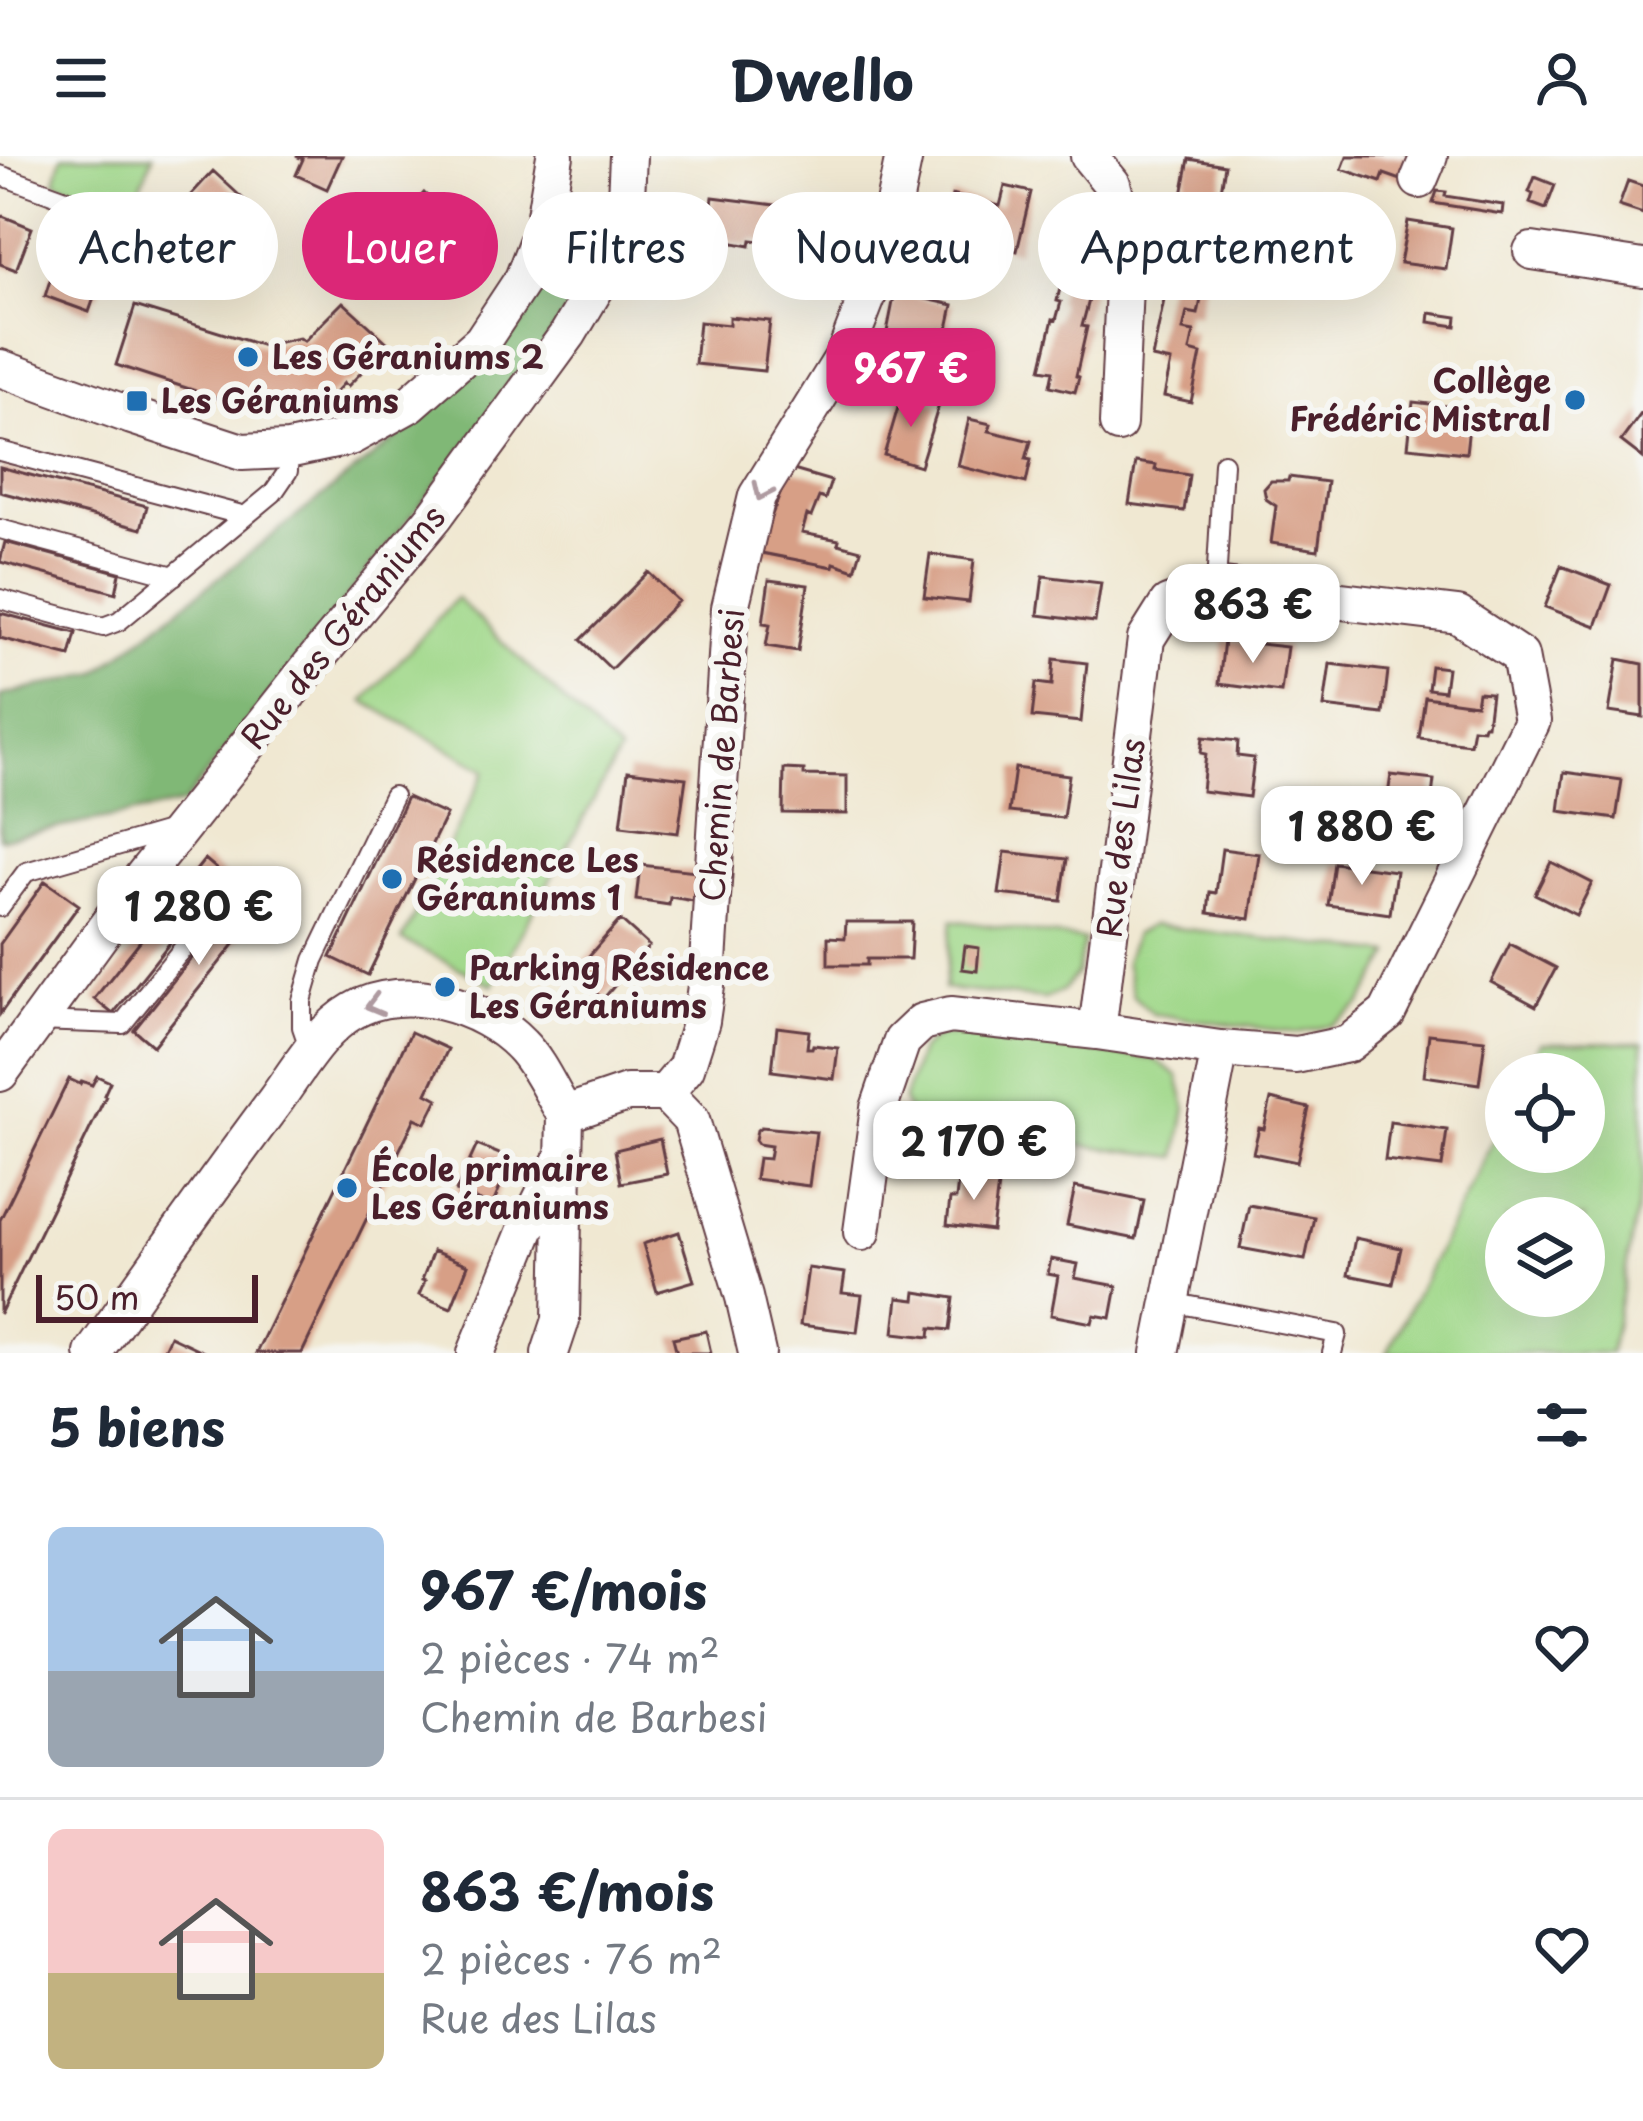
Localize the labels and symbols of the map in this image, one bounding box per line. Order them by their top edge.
pin: 967 € [827,328,995,430]
place label: Les Géraniums 2 [272,330,544,380]
marker: Les Géraniums 2 [235,344,261,370]
place label: Collège Frédéric Mistral [1289,354,1551,442]
place label: Les Géraniums [161,374,399,424]
marker: Collège Frédéric Mistral [1562,387,1588,413]
marker: Les Géraniums [124,388,150,414]
one-way arrow [753,480,776,502]
street label: Rue des Géraniums [227,493,456,759]
pin: 863 € [1169,564,1337,666]
street label: Chemin de Barbesi [685,607,755,903]
street label: Rue des Lilas [1082,735,1156,940]
pin: 1 880 € [1251,786,1473,888]
place label: Résidence Les Géraniums 1 [416,833,639,921]
pin: 1 280 € [88,866,310,968]
marker: Résidence Les Géraniums 1 [379,866,405,892]
place label: Parking Résidence Les Géraniums [469,941,769,1029]
marker: Parking Résidence Les Géraniums [432,974,458,1000]
one-way arrow [365,991,385,1016]
pin: 2 170 € [863,1101,1085,1203]
place label: École primaire Les Géraniums [371,1142,609,1230]
marker: École primaire Les Géraniums [334,1175,360,1201]
scale bar [36,1269,258,1322]

